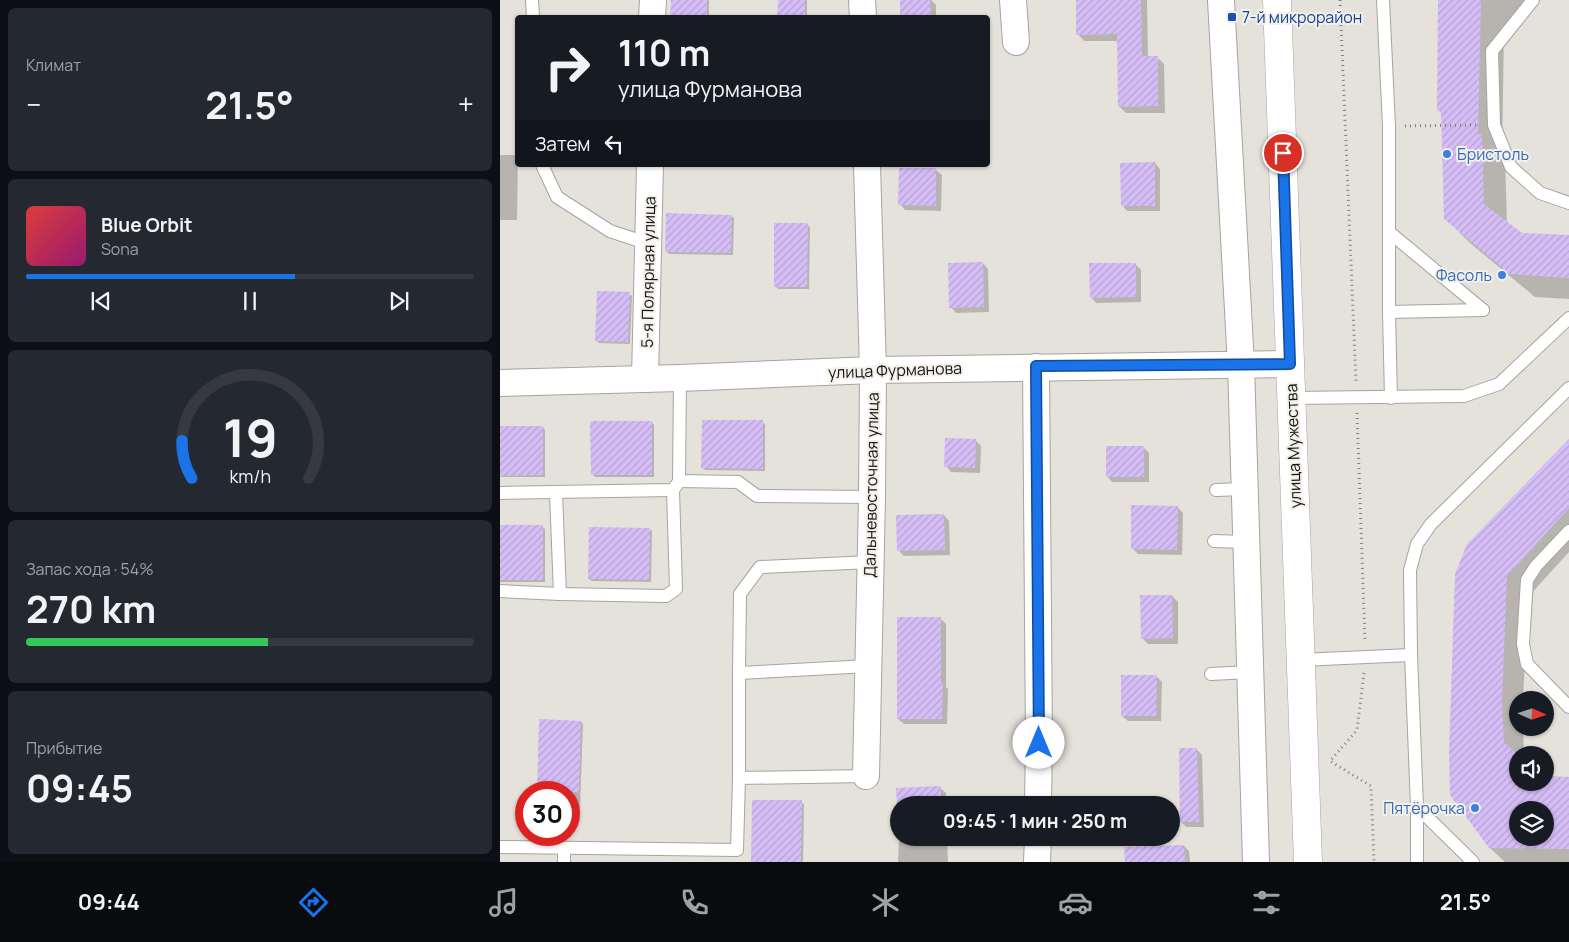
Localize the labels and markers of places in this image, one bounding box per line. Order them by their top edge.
place label: 7-й микрорайон [1242,6,1362,28]
marker: 7-й микрорайон [1226,11,1238,23]
pin [1262,132,1304,174]
place label: Бристоль [1457,143,1529,165]
marker: Бристоль [1441,148,1453,160]
place label: Фасоль [1436,264,1492,286]
marker: Фасоль [1496,269,1508,281]
place label: Пятёрочка [1383,797,1465,819]
marker: Пятёрочка [1469,802,1481,814]

